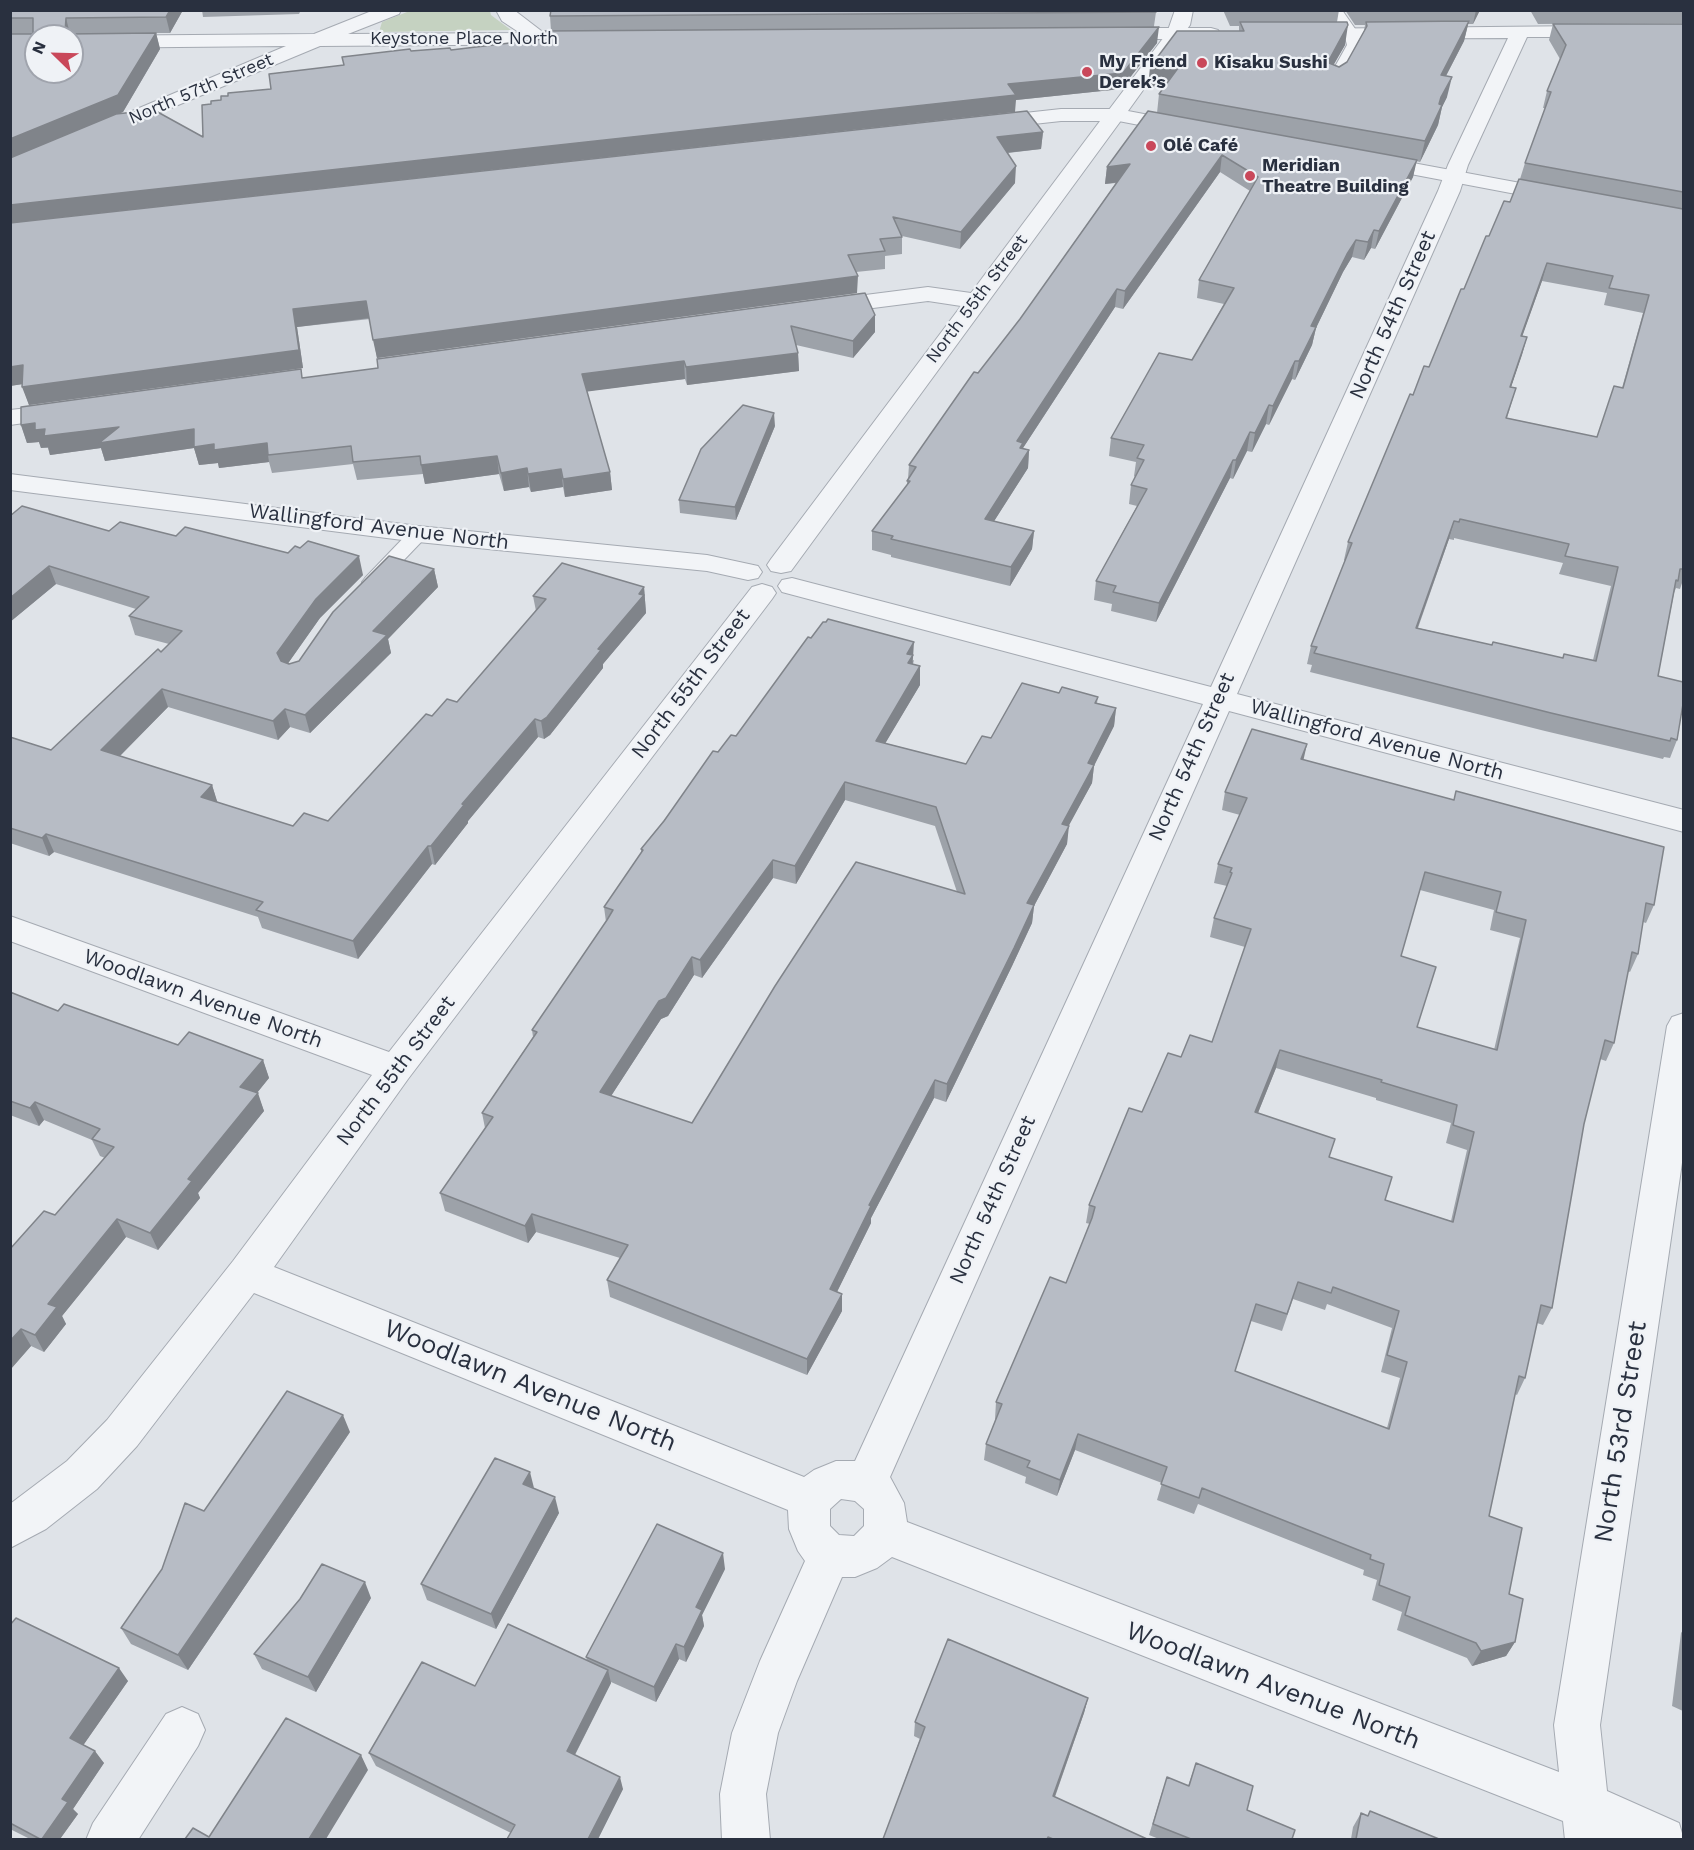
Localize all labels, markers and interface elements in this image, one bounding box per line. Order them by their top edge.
north arrow [24,24,84,84]
street label: Keystone Place North [370,28,558,50]
text: N [28,38,50,57]
street label: North 57th Street [125,49,277,129]
place label: My Friend Derek’s [1099,51,1187,94]
place label: Kisaku Sushi [1214,52,1328,74]
marker: Kisaku Sushi [1195,56,1209,70]
marker: My Friend Derek’s [1080,65,1094,79]
place label: Olé Café [1163,135,1238,157]
marker: Olé Café [1144,139,1158,153]
place label: Meridian Theatre Building [1262,155,1409,198]
marker: Meridian Theatre Building [1243,169,1257,183]
street label: North 54th Street [1344,227,1442,403]
street label: North 55th Street [922,230,1032,368]
street label: Wallingford Avenue North [247,499,511,555]
street label: North 55th Street [626,604,756,764]
street label: North 54th Street [1143,669,1241,845]
street label: Wallingford Avenue North [1247,694,1507,786]
street label: Woodlawn Avenue North [80,944,326,1054]
street label: North 55th Street [331,991,461,1151]
street label: North 54th Street [944,1112,1042,1288]
street label: Woodlawn Avenue North [379,1313,681,1459]
street label: North 53rd Street [1588,1319,1654,1545]
street label: Woodlawn Avenue North [1121,1615,1425,1757]

